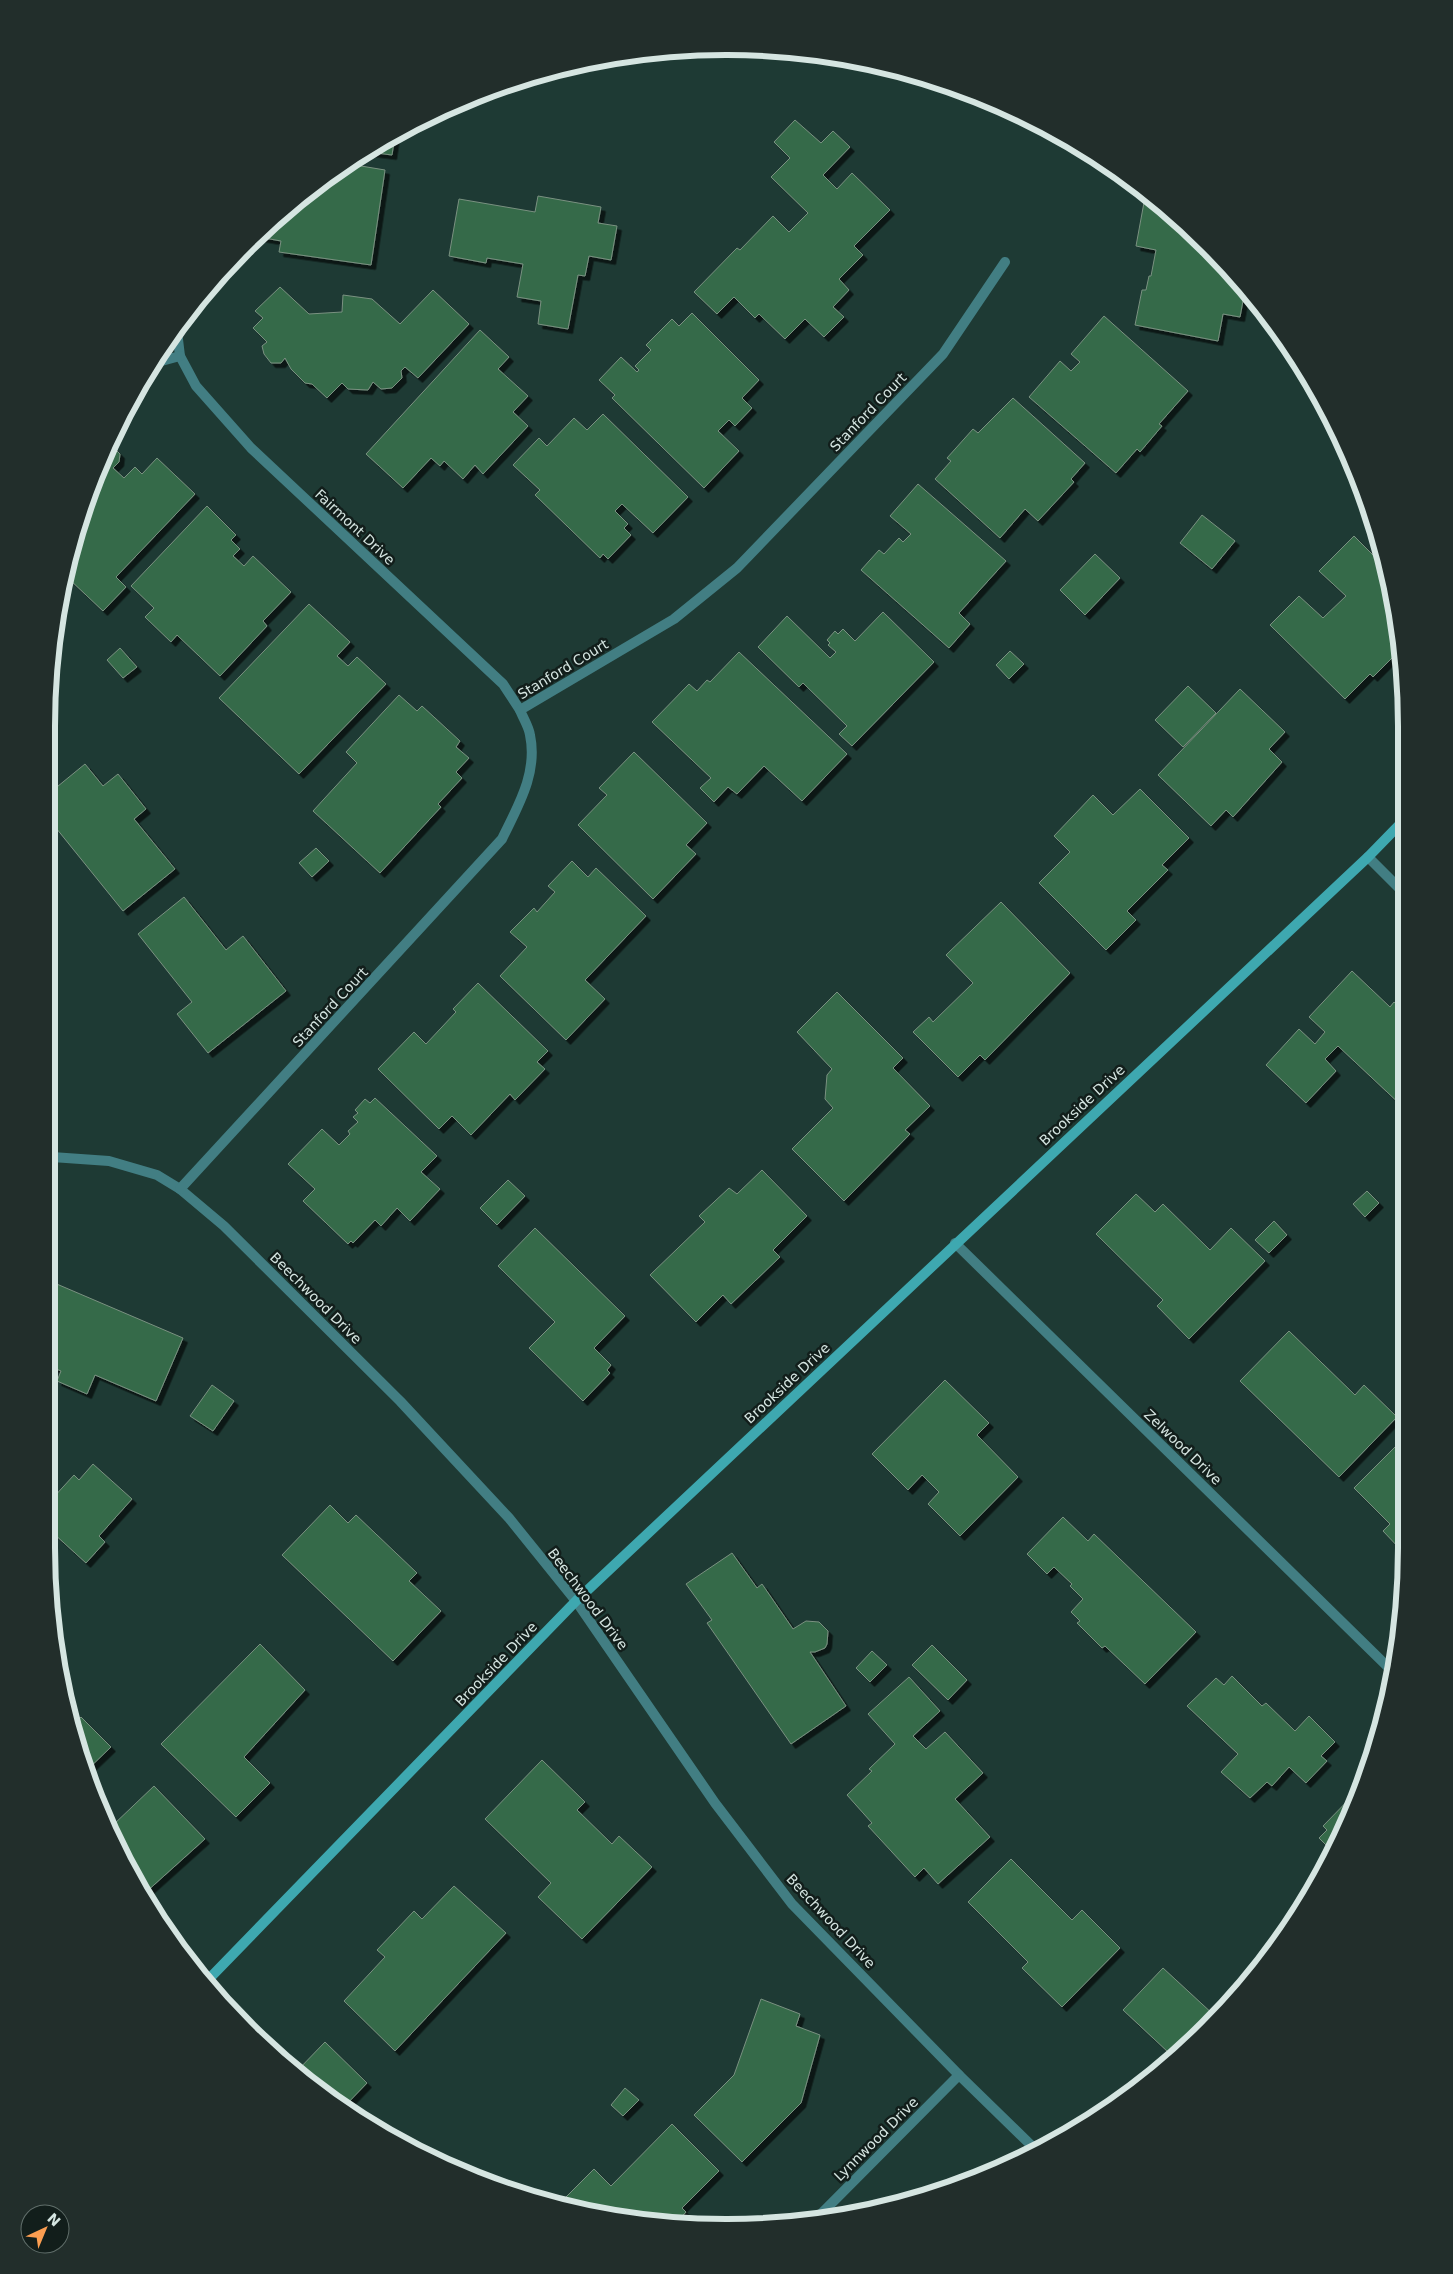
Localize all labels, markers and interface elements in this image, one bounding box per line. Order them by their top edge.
street label: Stanford Court [827,369,910,454]
street label: Fairmont Drive [312,486,398,568]
street label: Stanford Court [515,635,612,702]
street label: Stanford Court [289,964,371,1050]
street label: Brookside Drive [1036,1061,1128,1149]
street label: Beechwood Drive [267,1249,365,1347]
street label: Brookside Drive [741,1339,833,1427]
street label: Zelwood Drive [1141,1406,1225,1488]
street label: Beechwood Drive [545,1545,631,1653]
street label: Brookside Drive [452,1619,540,1709]
street label: Beechwood Drive [783,1871,879,1971]
street label: Lynnwood Drive [831,2094,921,2184]
north arrow [20,2204,70,2254]
text: N [44,2210,64,2229]

